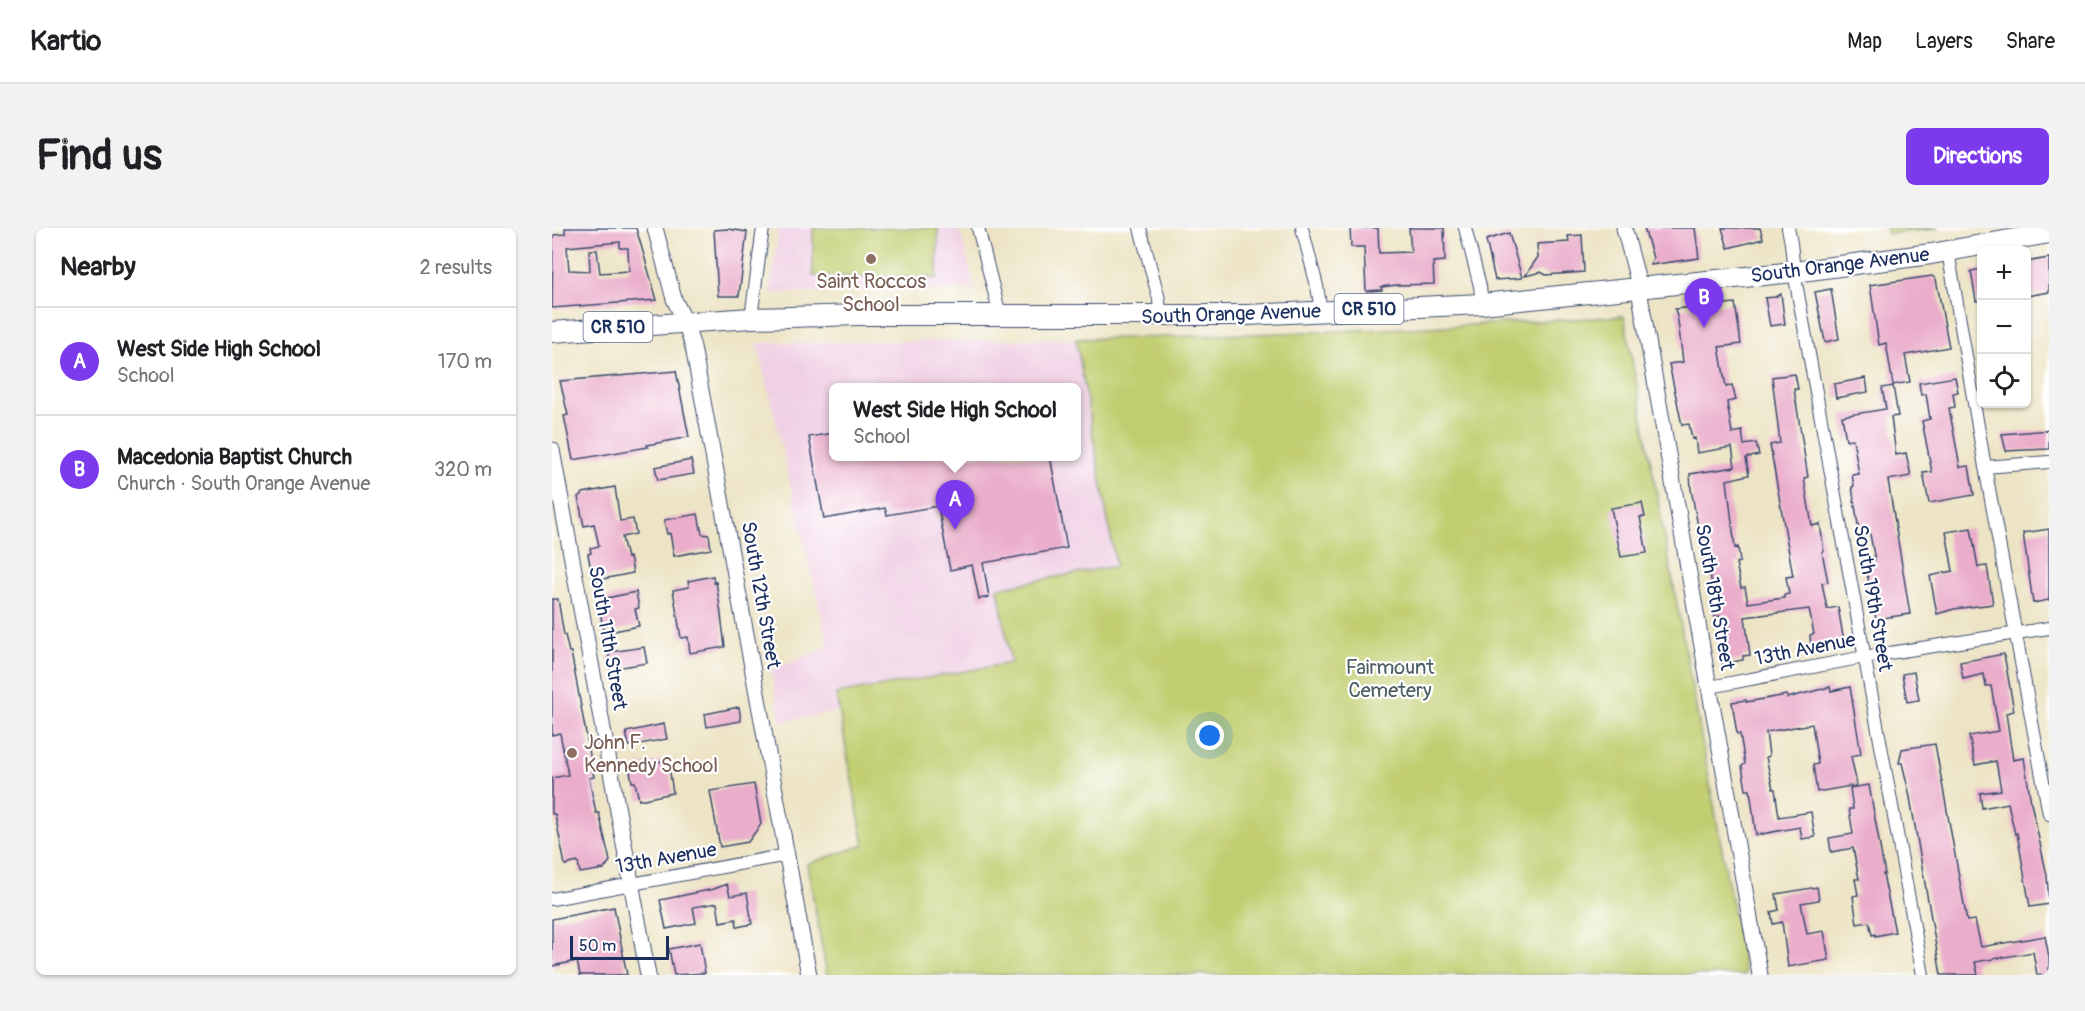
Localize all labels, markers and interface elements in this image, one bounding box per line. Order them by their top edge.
text: Kartio [30,24,101,59]
text: Map [1847,28,1882,55]
text: Layers [1915,28,1973,55]
text: Share [2006,28,2055,55]
button: Directions [1906,128,2049,185]
text: Find us [36,130,162,182]
street label: South Orange Avenue [1749,242,1931,288]
map controls [1977,246,2031,408]
button: + [1977,246,2031,300]
text: Nearby [60,251,136,283]
marker: Saint Roccos School [864,252,878,266]
text: 2 results [420,255,492,280]
place label: Saint Roccos School [816,269,926,317]
pin: B [1684,279,1724,328]
road number: CR 510 [1334,294,1404,324]
street label: South Orange Avenue [1141,298,1321,330]
button: − [1977,300,2031,354]
road number: CR 510 [584,312,652,342]
text: West Side High School [117,335,321,363]
text: A [73,349,86,374]
text: 170 m [438,349,492,374]
button: locate [1977,354,2031,408]
text: School [117,363,174,388]
popup [829,383,1081,461]
text: West Side High School [853,396,1057,424]
text: School [853,424,911,449]
text: Macedonia Baptist Church [117,443,352,471]
text: B [74,457,85,482]
text: 320 m [434,457,492,482]
text: Church · South Orange Avenue [117,471,370,496]
pin: A [936,480,974,530]
street label: South 12th Street [736,519,786,672]
street label: South 18th Street [1690,522,1740,673]
street label: South 19th Street [1848,523,1898,674]
street label: South 11th Street [583,564,633,713]
street label: 13th Avenue [1752,627,1858,671]
park label: Fairmount Cemetery [1346,655,1435,703]
your location [1195,721,1224,750]
place label: John F. Kennedy School [584,730,718,778]
marker: John F. Kennedy School [565,746,579,760]
street label: 13th Avenue [613,837,719,879]
scale bar [570,933,669,960]
text: 50 m [579,936,616,956]

